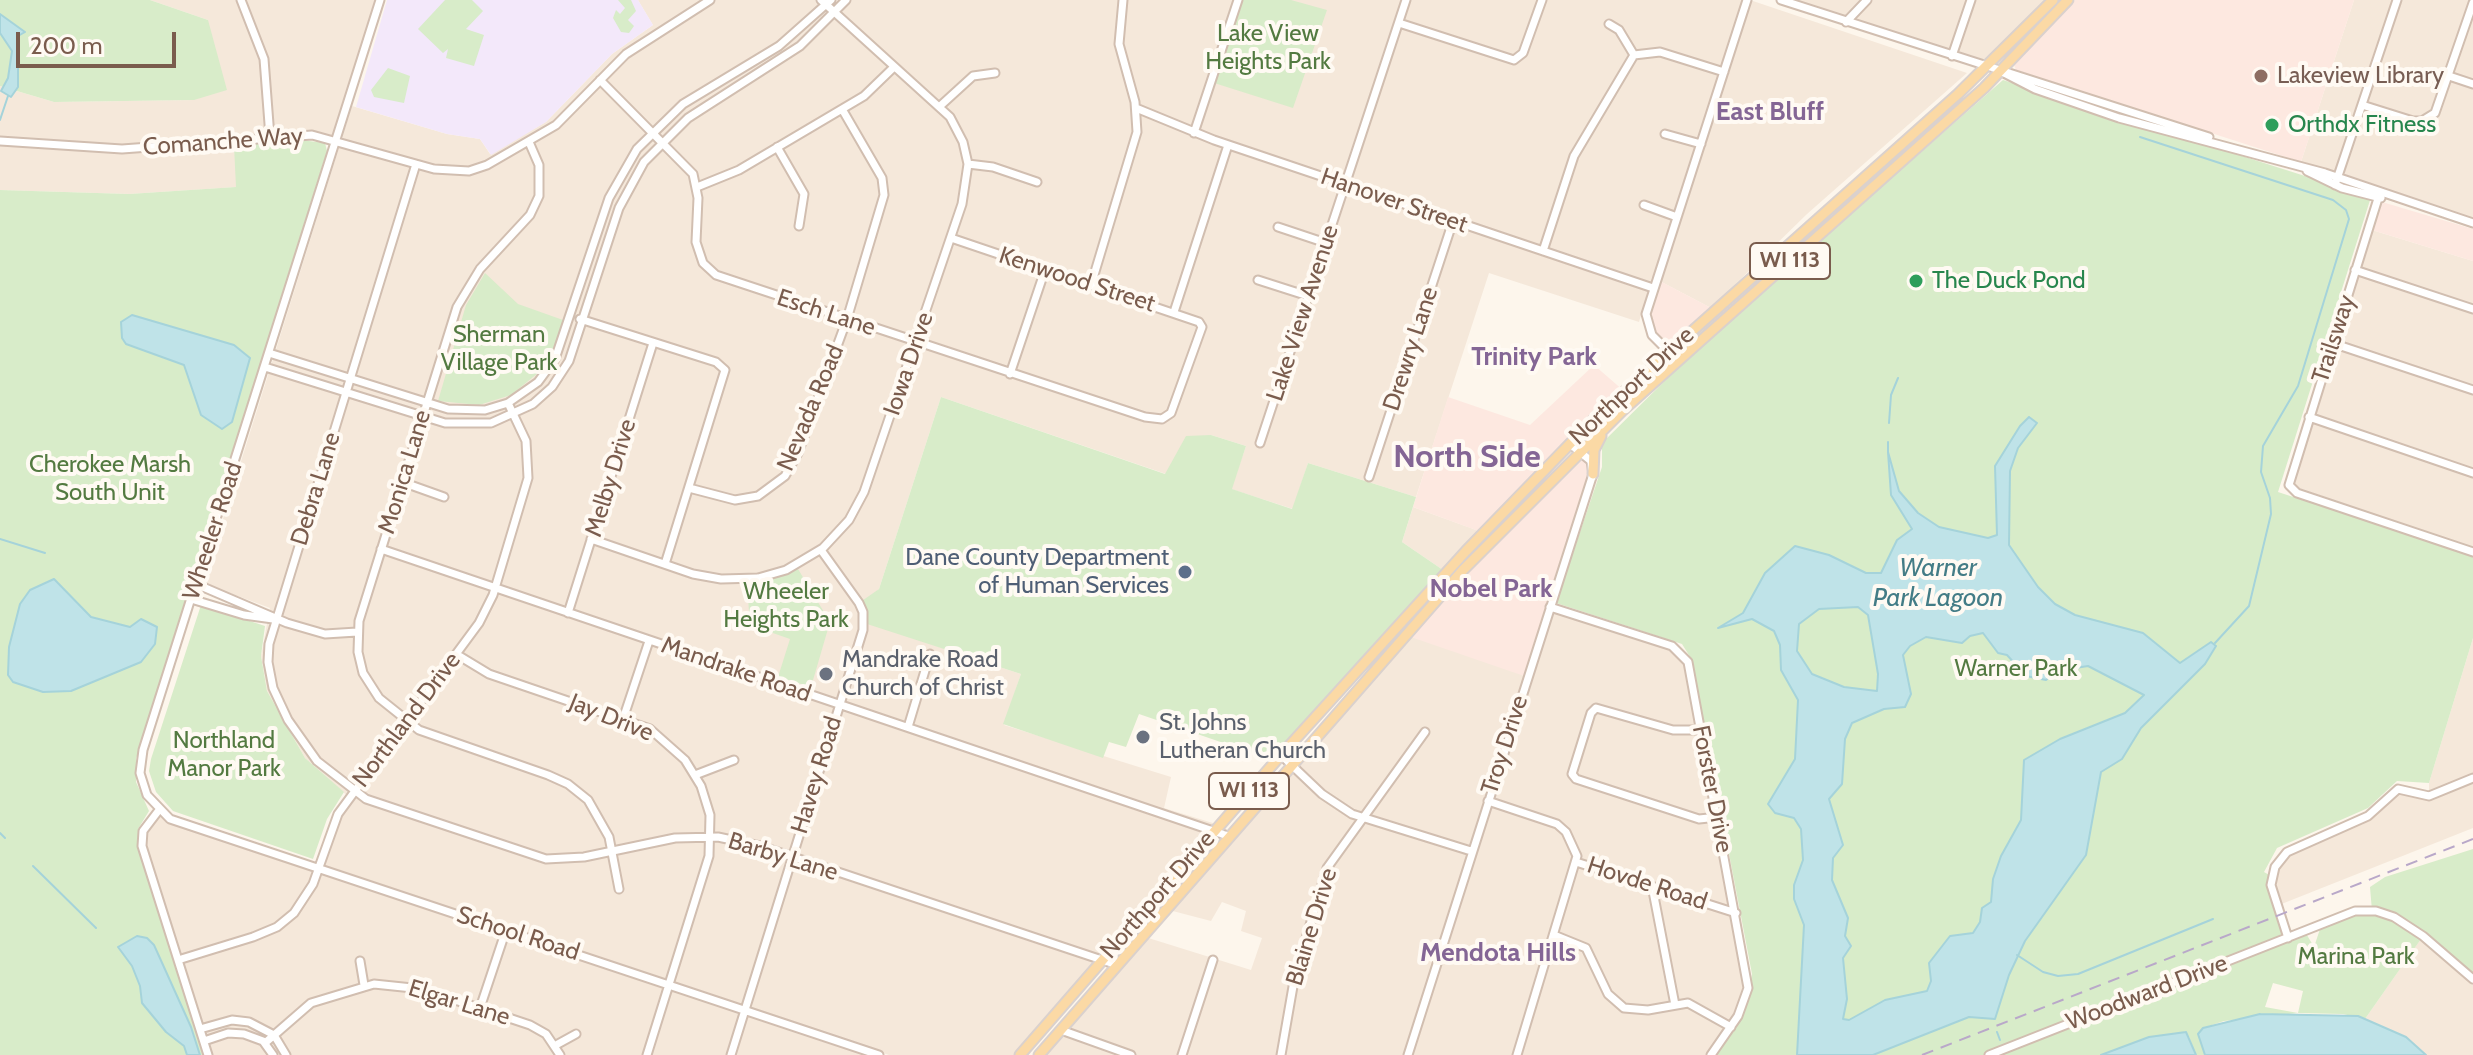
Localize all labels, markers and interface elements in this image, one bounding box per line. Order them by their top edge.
scale bar [20,16,180,66]
park label: Lake View Heights Park [1205,20,1331,76]
text: 200 m [30,31,103,60]
place label: Lakeview Library [2277,62,2444,90]
marker: Lakeview Library [2252,67,2270,85]
district label: East Bluff [1716,96,1824,128]
place label: Orthdx Fitness [2288,111,2436,139]
marker: Orthdx Fitness [2263,116,2281,134]
street label: Comanche Way [142,122,304,162]
street label: Hanover Street [1317,162,1471,240]
street label: Lake View Avenue [1261,221,1345,405]
street label: Kenwood Street [995,241,1159,319]
road number: WI 113 [1750,243,1830,279]
place label: The Duck Pond [1932,267,2086,295]
marker: The Duck Pond [1907,272,1925,290]
street label: Drewry Lane [1377,283,1445,415]
street label: Esch Lane [773,284,879,342]
street label: Trailsway [2306,291,2362,387]
street label: Iowa Drive [878,309,940,419]
park label: Sherman Village Park [441,321,557,377]
street label: Northport Drive [1564,321,1700,451]
street label: Nevada Road [772,341,850,475]
district label: Trinity Park [1471,341,1597,373]
street label: Monica Lane [373,407,437,537]
street label: Melby Drive [579,416,643,540]
street label: Debra Lane [285,429,347,549]
district label: North Side [1393,439,1541,477]
park label: Cherokee Marsh South Unit [29,451,191,507]
street label: Wheeler Road [177,458,249,604]
place label: Dane County Department of Human Services [905,544,1169,600]
water label: Warner Park Lagoon [1873,552,2003,614]
marker: Dane County Department of Human Services [1176,563,1194,581]
district label: Nobel Park [1429,573,1553,605]
park label: Wheeler Heights Park [723,578,849,634]
street label: Mandrake Road [657,631,815,709]
place label: Mandrake Road Church of Christ [842,646,1004,702]
street label: Northland Drive [347,647,467,793]
park label: Warner Park [1955,655,2077,683]
marker: Mandrake Road Church of Christ [817,665,835,683]
street label: Jay Drive [565,688,657,748]
street label: Troy Drive [1476,692,1534,798]
place label: St. Johns Lutheran Church [1159,709,1326,765]
street label: Havey Road [786,713,848,837]
street label: Forster Drive [1686,723,1738,855]
park label: Northland Manor Park [167,727,281,783]
marker: St. Johns Lutheran Church [1134,728,1152,746]
road number: WI 113 [1209,773,1289,809]
street label: Northport Drive [1095,825,1221,965]
street label: Barby Lane [725,827,841,887]
street label: Hovde Road [1583,851,1711,917]
street label: Blaine Drive [1280,865,1344,989]
street label: School Road [453,901,583,967]
district label: Mendota Hills [1420,937,1576,969]
park label: Marina Park [2297,943,2415,971]
street label: Woodward Drive [2062,949,2232,1037]
street label: Elgar Lane [405,974,513,1032]

